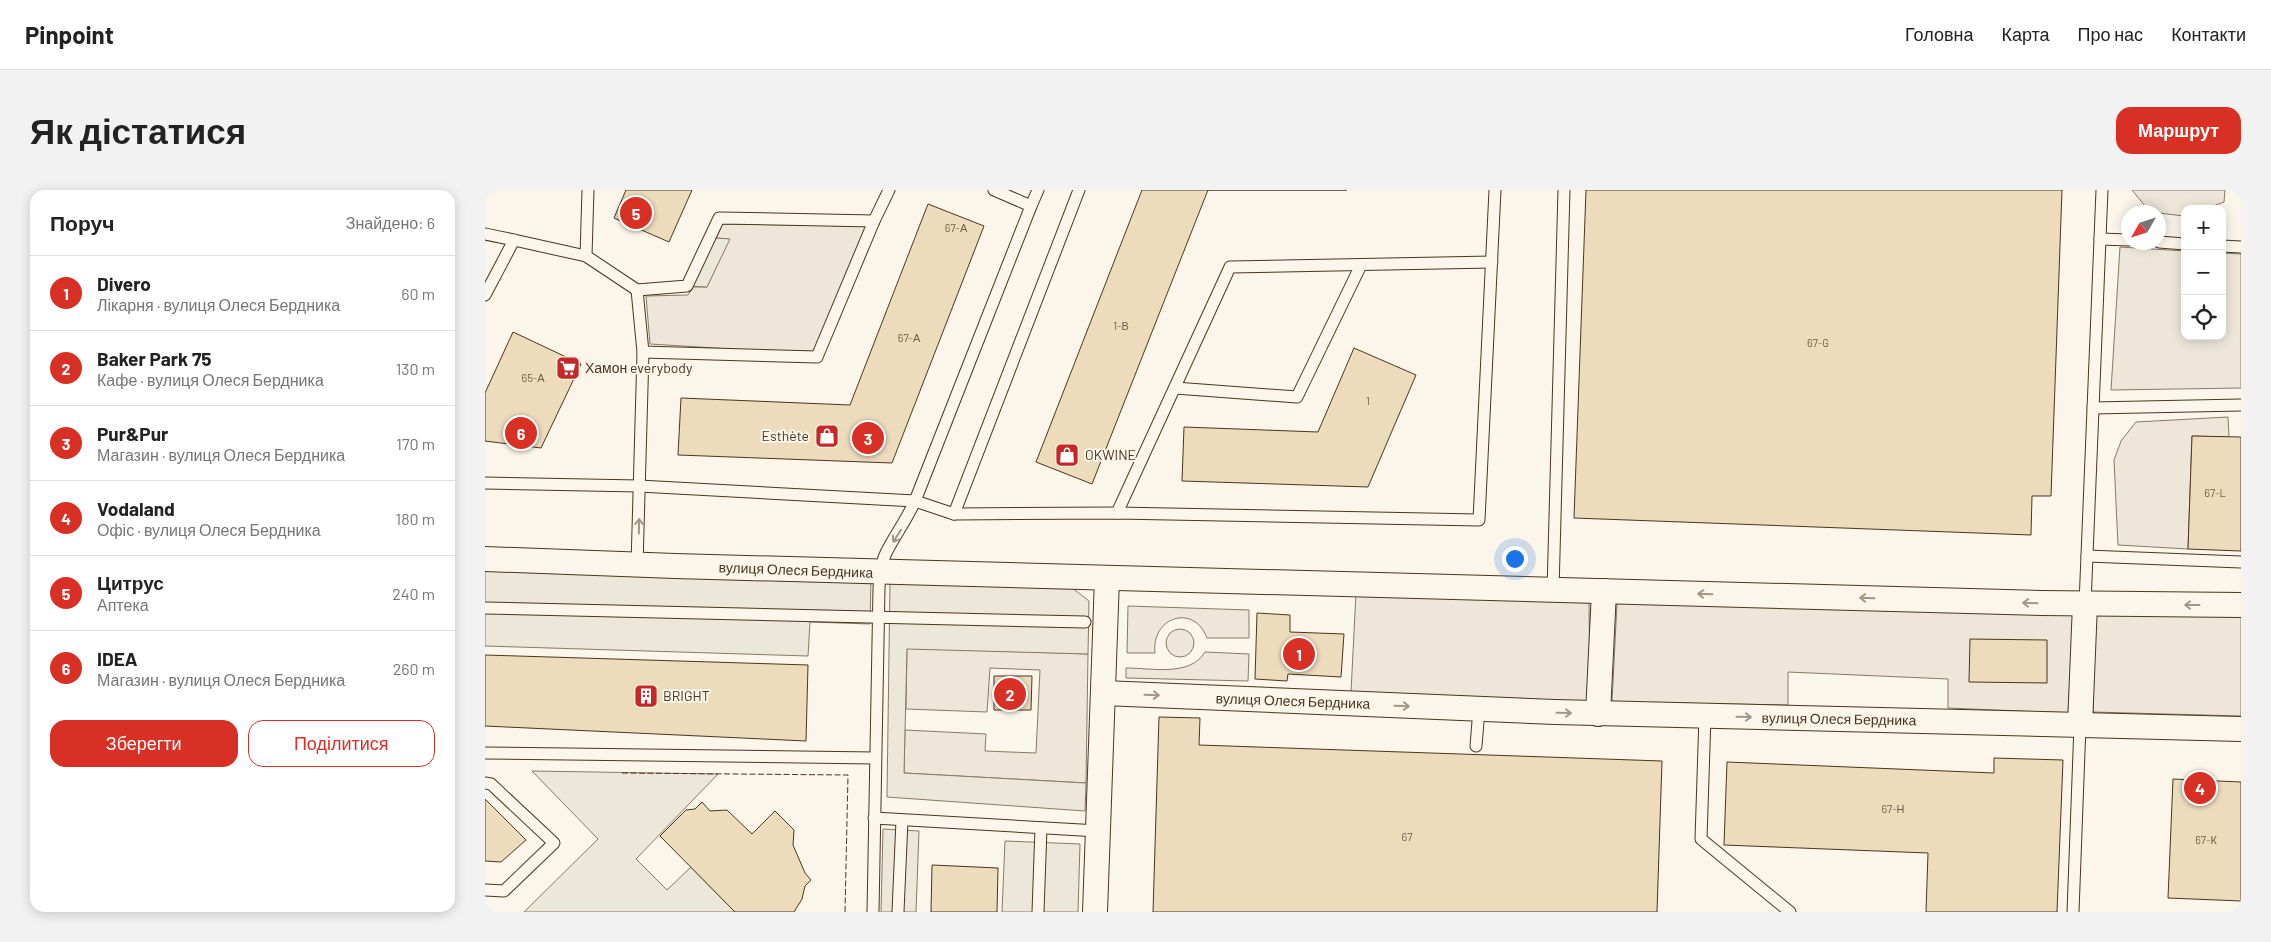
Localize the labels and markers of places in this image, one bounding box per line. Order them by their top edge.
pin: 5 [620,194,652,232]
supermarket icon: Хамон everybody [555,355,581,381]
place label: Хамон everybody [585,359,693,376]
pin: 6 [505,414,537,452]
pin: 3 [852,419,884,457]
shop icon: Esthète [814,423,840,449]
place label: Esthète [762,427,809,444]
shop icon: OKWINE [1054,442,1080,468]
place label: OKWINE [1085,446,1136,463]
pin: 1 [1283,635,1315,673]
pin: 2 [994,675,1026,713]
building icon: BRIGHT [633,683,659,709]
place label: BRIGHT [663,687,710,704]
pin: 4 [2184,769,2216,807]

